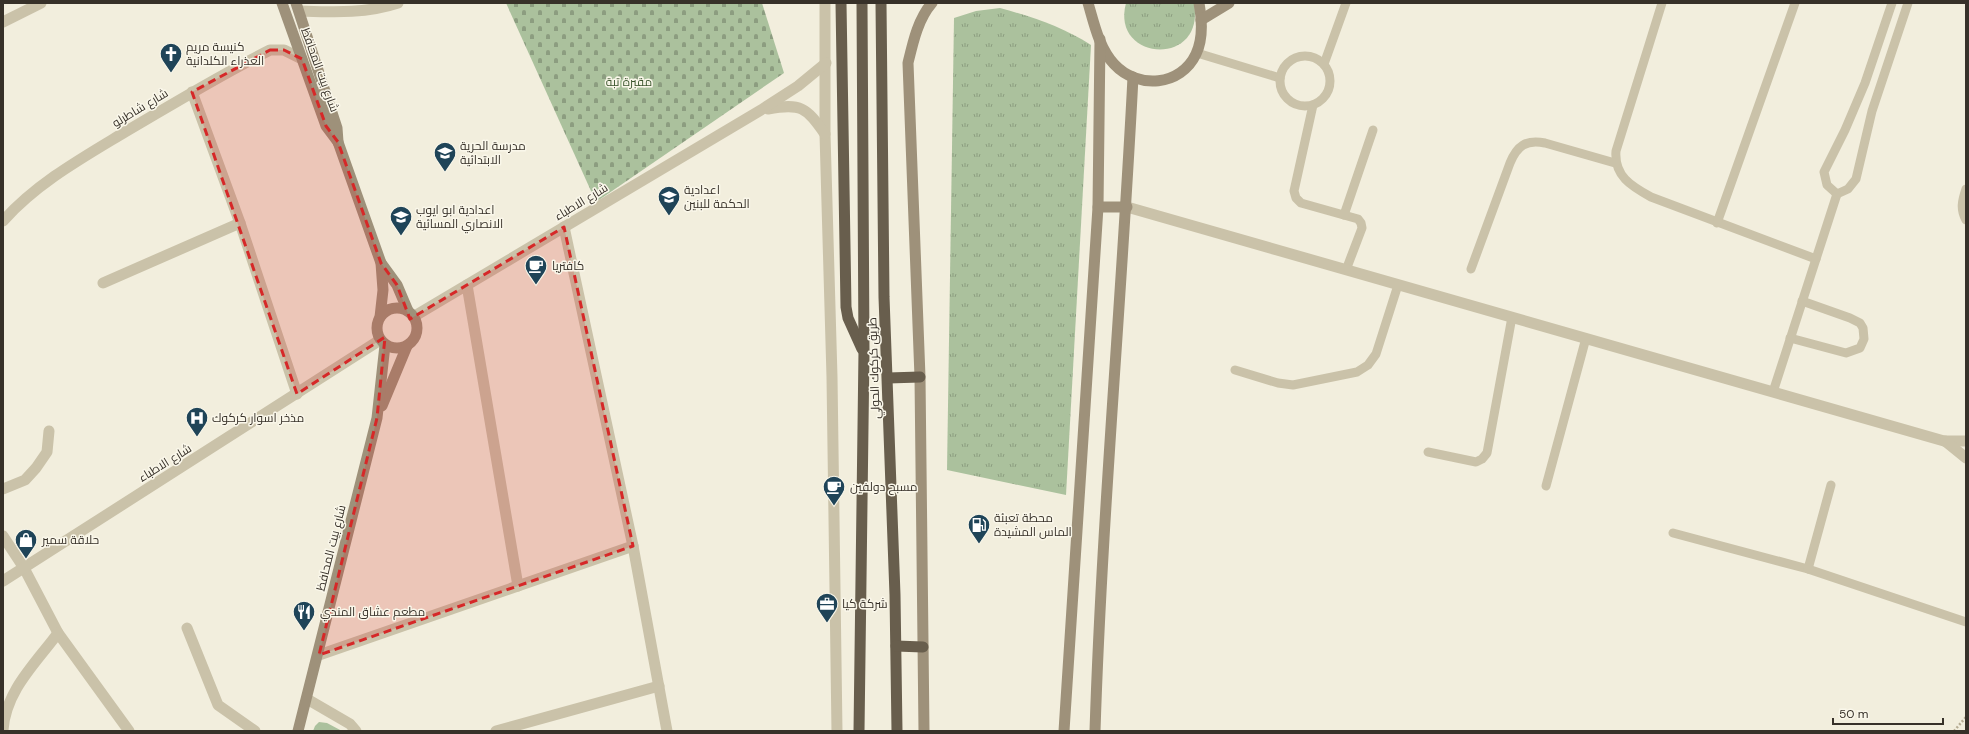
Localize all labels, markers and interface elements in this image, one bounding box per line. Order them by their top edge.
street label: شارع بيت المحافظ [297,26,343,114]
place label: كنيسة مريم العذراء الكلدانية [186,39,264,69]
church icon: كنيسة مريم العذراء الكلدانية [158,41,184,74]
park label: مقبرة تبة [606,74,652,90]
street label: شارع شاطرلو [109,85,171,131]
place label: مدرسة الحرية الابتدائية [460,138,526,168]
school or university icon: مدرسة الحرية الابتدائية [432,140,458,173]
street label: شارع الاطباء [551,180,611,224]
place label: اعدادية الحكمة للبنين [684,182,750,212]
school or university icon: اعدادية الحكمة للبنين [656,184,682,217]
place label: اعدادية ابو ايوب الانصاري المسائية [416,202,503,234]
school or university icon: اعدادية ابو ايوب الانصاري المسائية [388,204,414,237]
cafe icon: کافتریا [523,253,549,286]
place label: کافتریا [552,258,584,274]
street label: طريق كركوك الحولي [864,317,886,419]
hospital icon: مذخر اسوار كركوك [184,405,210,438]
place label: مذخر اسوار كركوك [212,410,304,426]
street label: شارع الاطباء [135,440,195,486]
cafe icon: مسبح دولفين [821,474,847,507]
place label: مسبح دولفين [850,479,918,495]
street label: شارع بيت المحافظ [313,503,349,593]
place label: محطة تعبئة الماس المشيدة [994,510,1072,540]
fuel station icon: محطة تعبئة الماس المشيدة [966,512,992,545]
shop icon: حلاقة سمير [13,527,39,560]
place label: حلاقة سمير [41,532,99,548]
office icon: شركة كيا [814,591,840,624]
place label: شركة كيا [842,596,888,612]
restaurant icon: مطعم عشاق المندي [291,599,317,632]
place label: مطعم عشاق المندي [320,604,425,622]
scale bar [1833,700,1943,726]
text: 50 m [1839,706,1868,722]

